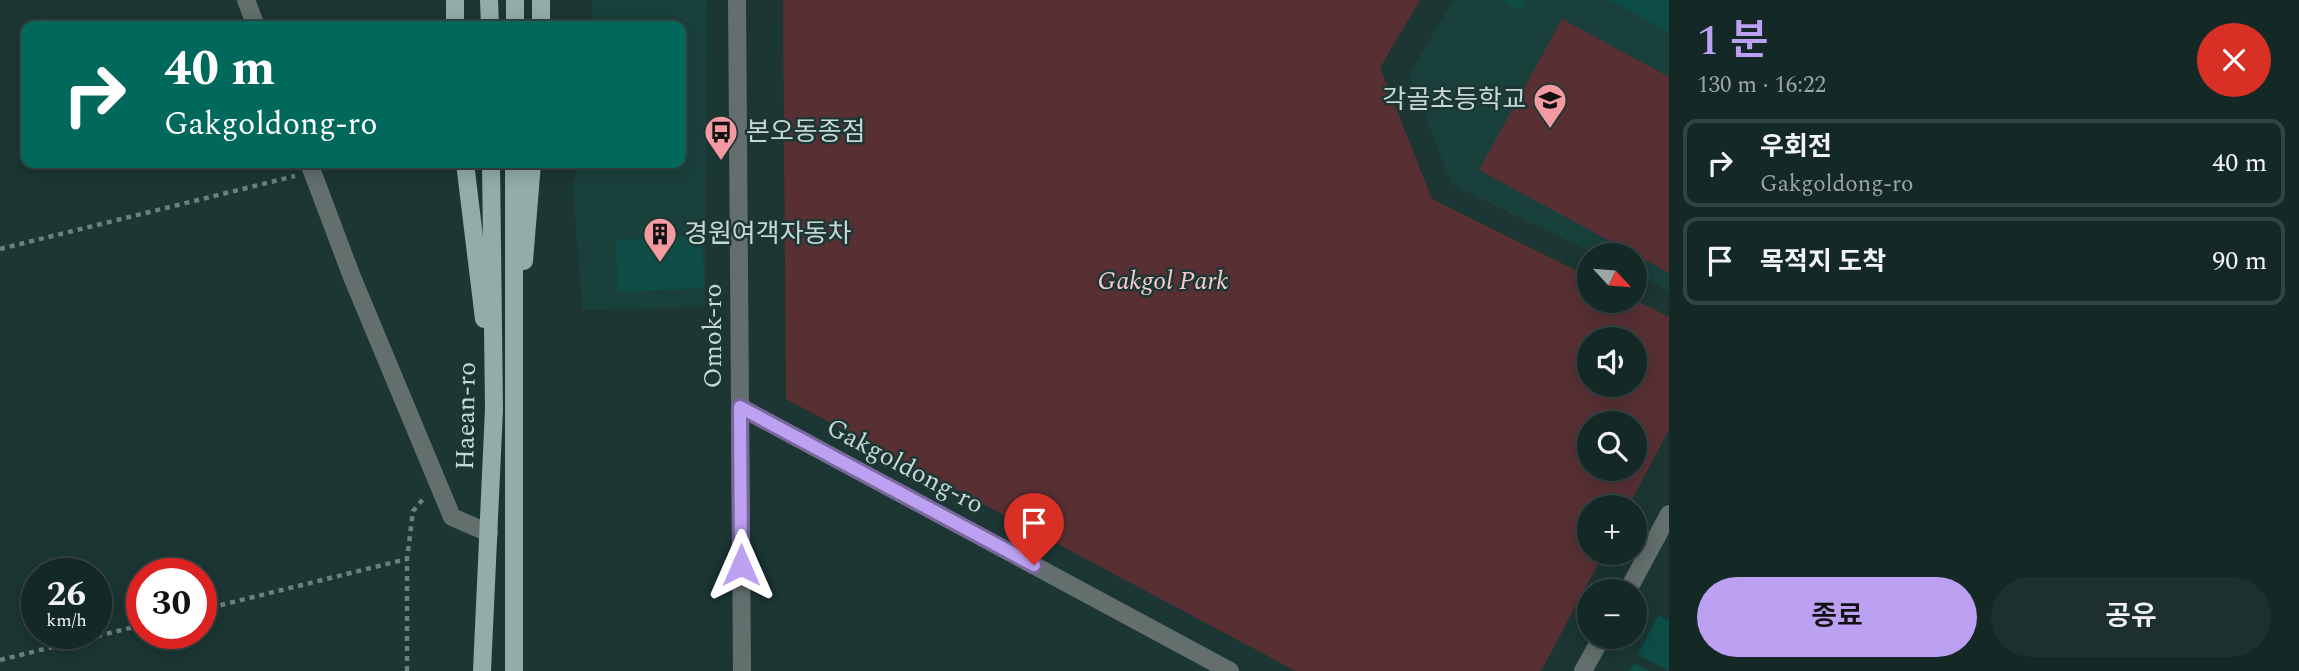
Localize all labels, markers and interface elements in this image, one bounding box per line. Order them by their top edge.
text: 1 분 [1697,10,1769,73]
button: close [2197,23,2271,97]
text: 40 m [164,32,275,107]
icon: right [49,49,140,140]
text: 130 m · 16:22 [1697,68,1826,103]
place label: 각골초등학교 [1382,80,1526,120]
school or university icon: 각골초등학교 [1531,81,1569,130]
text: Gakgoldong-ro [164,100,378,149]
place label: 본오동종점 [746,112,866,152]
bus stop icon: 본오동종점 [702,113,740,162]
text: 우회전 [1760,127,1832,167]
text: 40 m [2212,143,2267,183]
icon: right [1701,144,1739,182]
text: Gakgoldong-ro [1760,167,1914,202]
place label: 경원여객자동차 [684,214,852,254]
building icon: 경원여객자동차 [641,215,679,264]
text: 90 m [2212,241,2267,281]
icon: arrive [1701,242,1739,280]
text: 목적지 도착 [1760,242,1886,282]
north arrow [1577,243,1647,313]
map controls [1577,243,1647,649]
park label: Gakgol Park [1097,261,1229,301]
street label: Omok-ro [693,284,733,388]
button: sound [1577,327,1647,397]
street label: Haean-ro [445,361,487,471]
street label: Gakgoldong-ro [819,408,991,524]
button: search [1577,411,1647,481]
pin [1004,493,1064,565]
button: + [1577,495,1647,565]
icon: arrive [1015,504,1053,542]
position arrow [704,528,778,602]
speed limit sign: 30 [126,558,217,649]
text: 26 [47,568,86,621]
button: 종료 [1697,577,1977,657]
button: 공유 [1991,577,2271,657]
button: − [1577,579,1647,649]
text: km/h [46,607,87,634]

